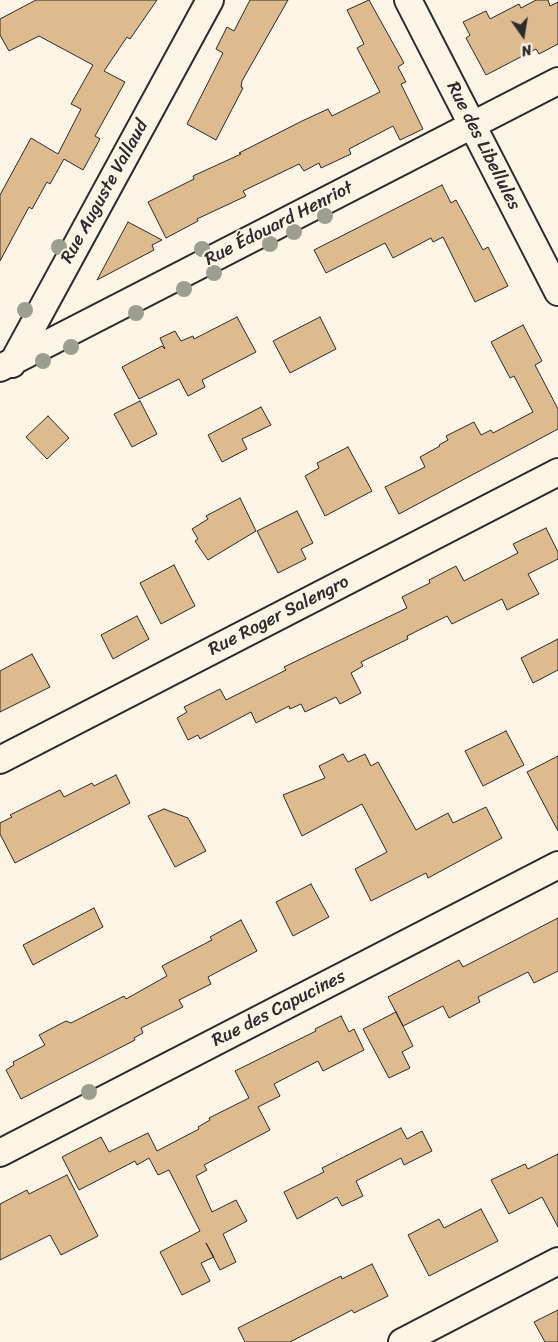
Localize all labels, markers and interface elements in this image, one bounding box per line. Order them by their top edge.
north arrow [498,10,548,60]
text: N [519,37,534,63]
street label: Rue des Libellules [441,78,525,214]
street label: Rue Auguste Vallaud [57,117,153,267]
street label: Rue Édouard Henriot [201,177,357,271]
street label: Rue Roger Salengro [205,571,353,661]
street label: Rue des Capucines [209,966,349,1052]

